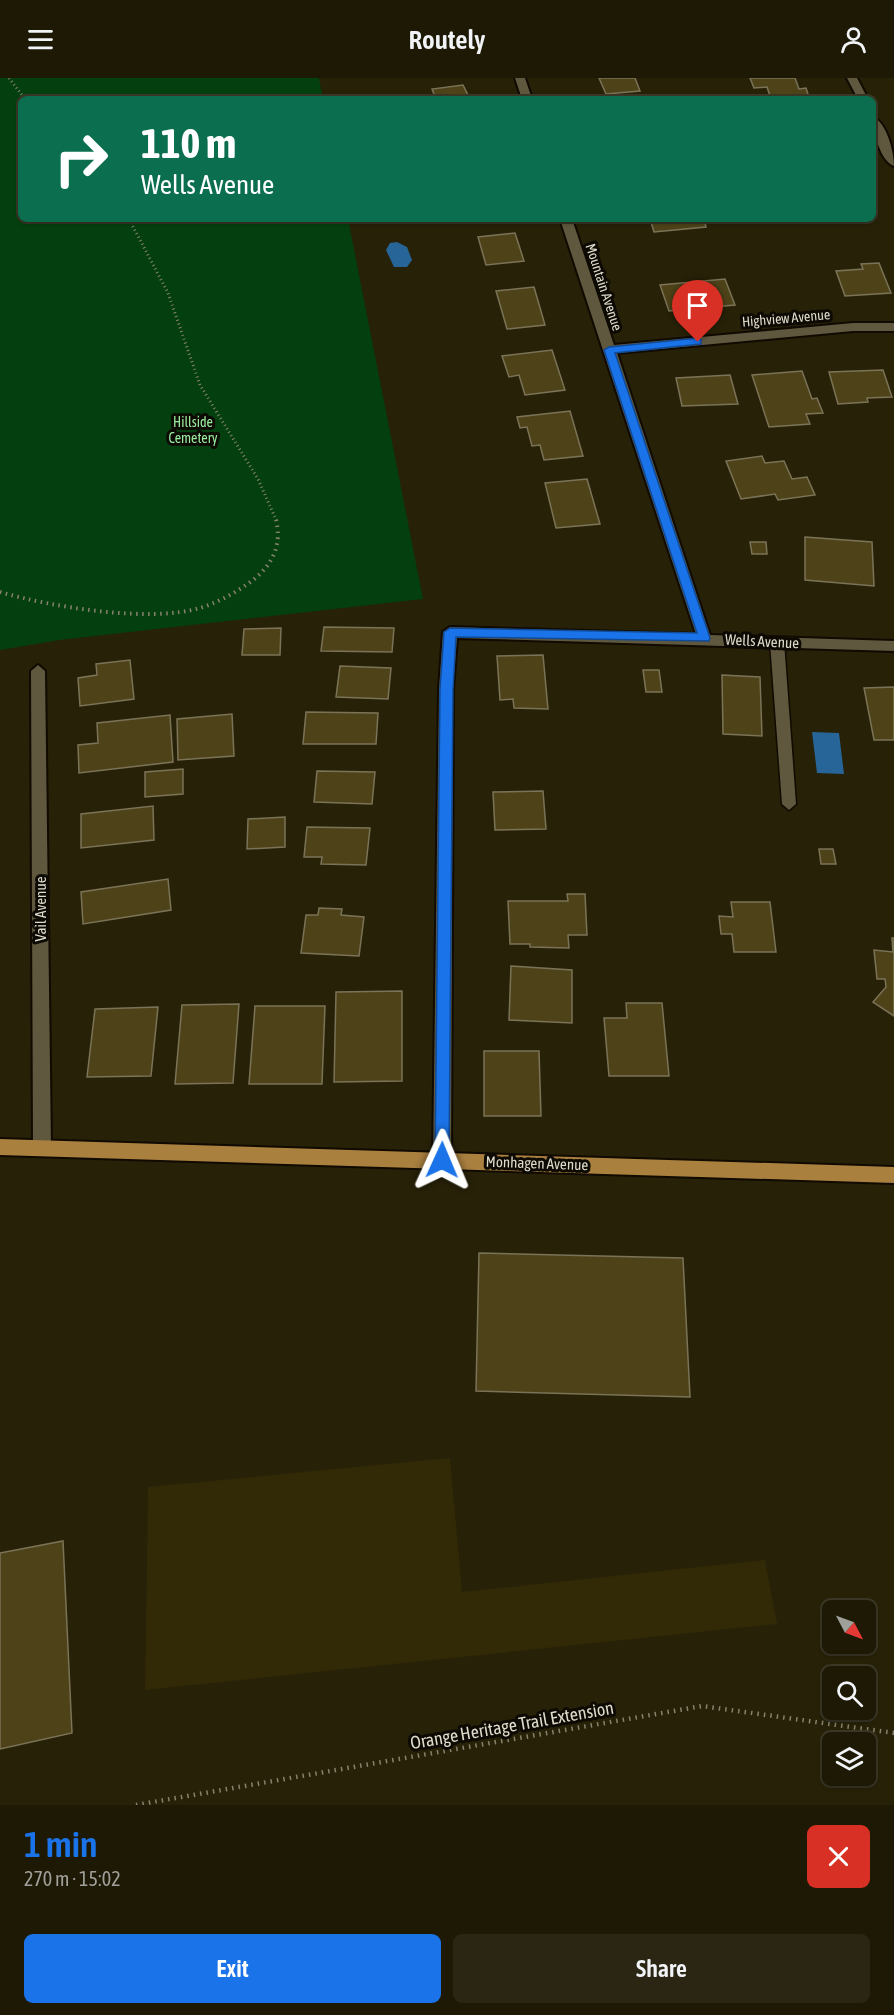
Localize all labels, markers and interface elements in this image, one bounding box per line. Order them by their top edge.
icon: menu [24,23,57,56]
icon: person [837,23,870,56]
text: Routely [408,24,486,55]
text: 110 m [141,119,236,167]
icon: right [42,120,120,198]
text: Wells Avenue [141,169,274,200]
street label: Mountain Avenue [582,241,626,333]
pin [672,280,723,342]
icon: arrive [681,289,714,322]
street label: Highview Avenue [741,306,831,330]
park label: Hillside Cemetery [168,414,218,446]
street label: Wells Avenue [725,631,800,651]
street label: Vail Avenue [32,876,49,941]
position arrow [410,1128,474,1192]
street label: Monhagen Avenue [486,1153,589,1173]
north arrow [822,1600,876,1654]
map controls [822,1600,876,1786]
button: search [822,1666,876,1720]
street label: Orange Heritage Trail Extension [409,1697,615,1753]
button: layers [822,1732,876,1786]
text: 1 min [24,1823,98,1865]
button: close [807,1825,870,1888]
text: 270 m · 15:02 [24,1867,121,1890]
button: Exit [24,1934,441,2003]
button: Share [453,1934,870,2003]

